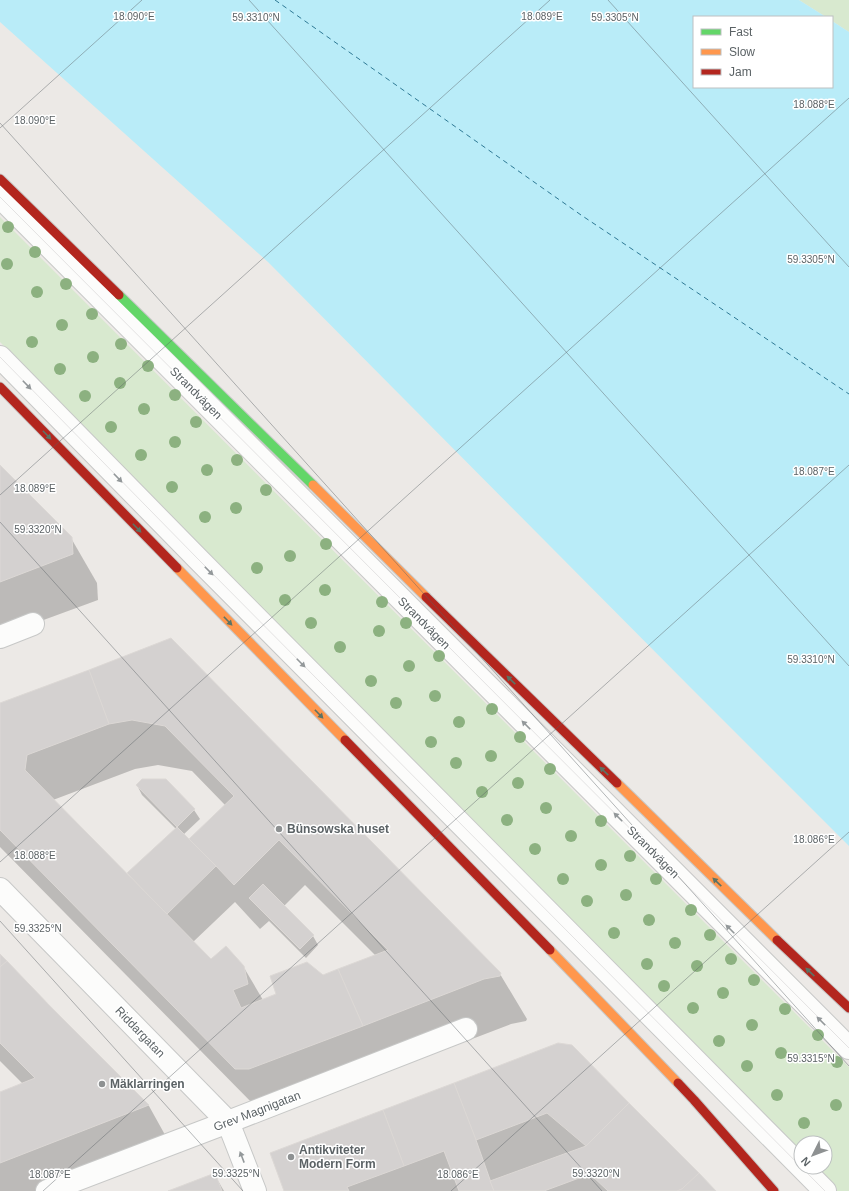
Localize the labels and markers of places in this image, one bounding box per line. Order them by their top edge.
place label: Bünsowska huset [287,822,389,836]
marker: Bünsowska huset [274,824,284,834]
place label: Mäklarringen [110,1077,185,1091]
marker: Mäklarringen [97,1079,107,1089]
place label: Antikviteter Modern Form [299,1143,376,1171]
marker: Antikviteter Modern Form [286,1152,296,1162]

